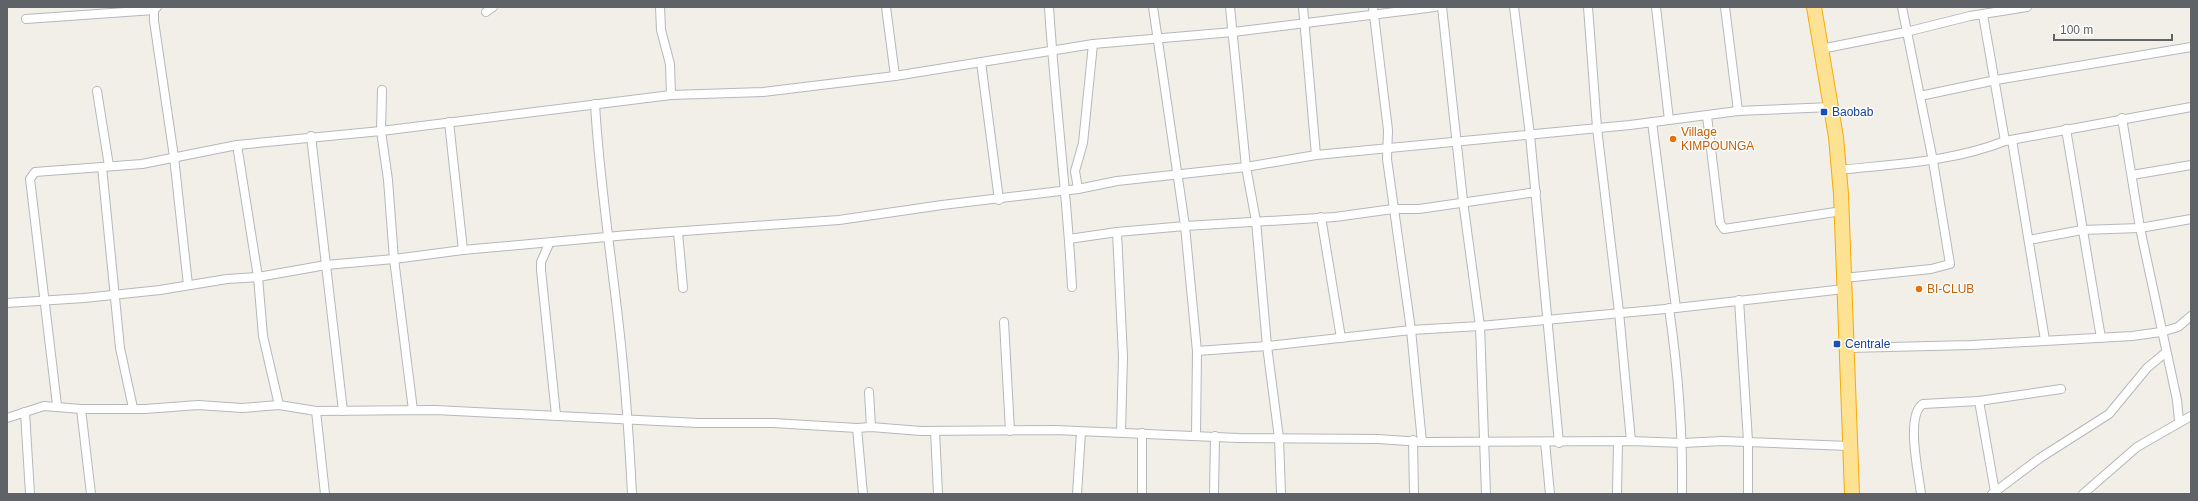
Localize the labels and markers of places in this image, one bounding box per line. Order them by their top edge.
place label: Baobab [1832,105,1874,119]
marker: Baobab [1819,107,1829,117]
place label: Village KIMPOUNGA [1681,125,1754,153]
marker: Village KIMPOUNGA [1668,134,1678,144]
place label: BI-CLUB [1927,282,1974,296]
marker: BI-CLUB [1914,284,1924,294]
place label: Centrale [1845,337,1891,351]
marker: Centrale [1832,339,1842,349]

